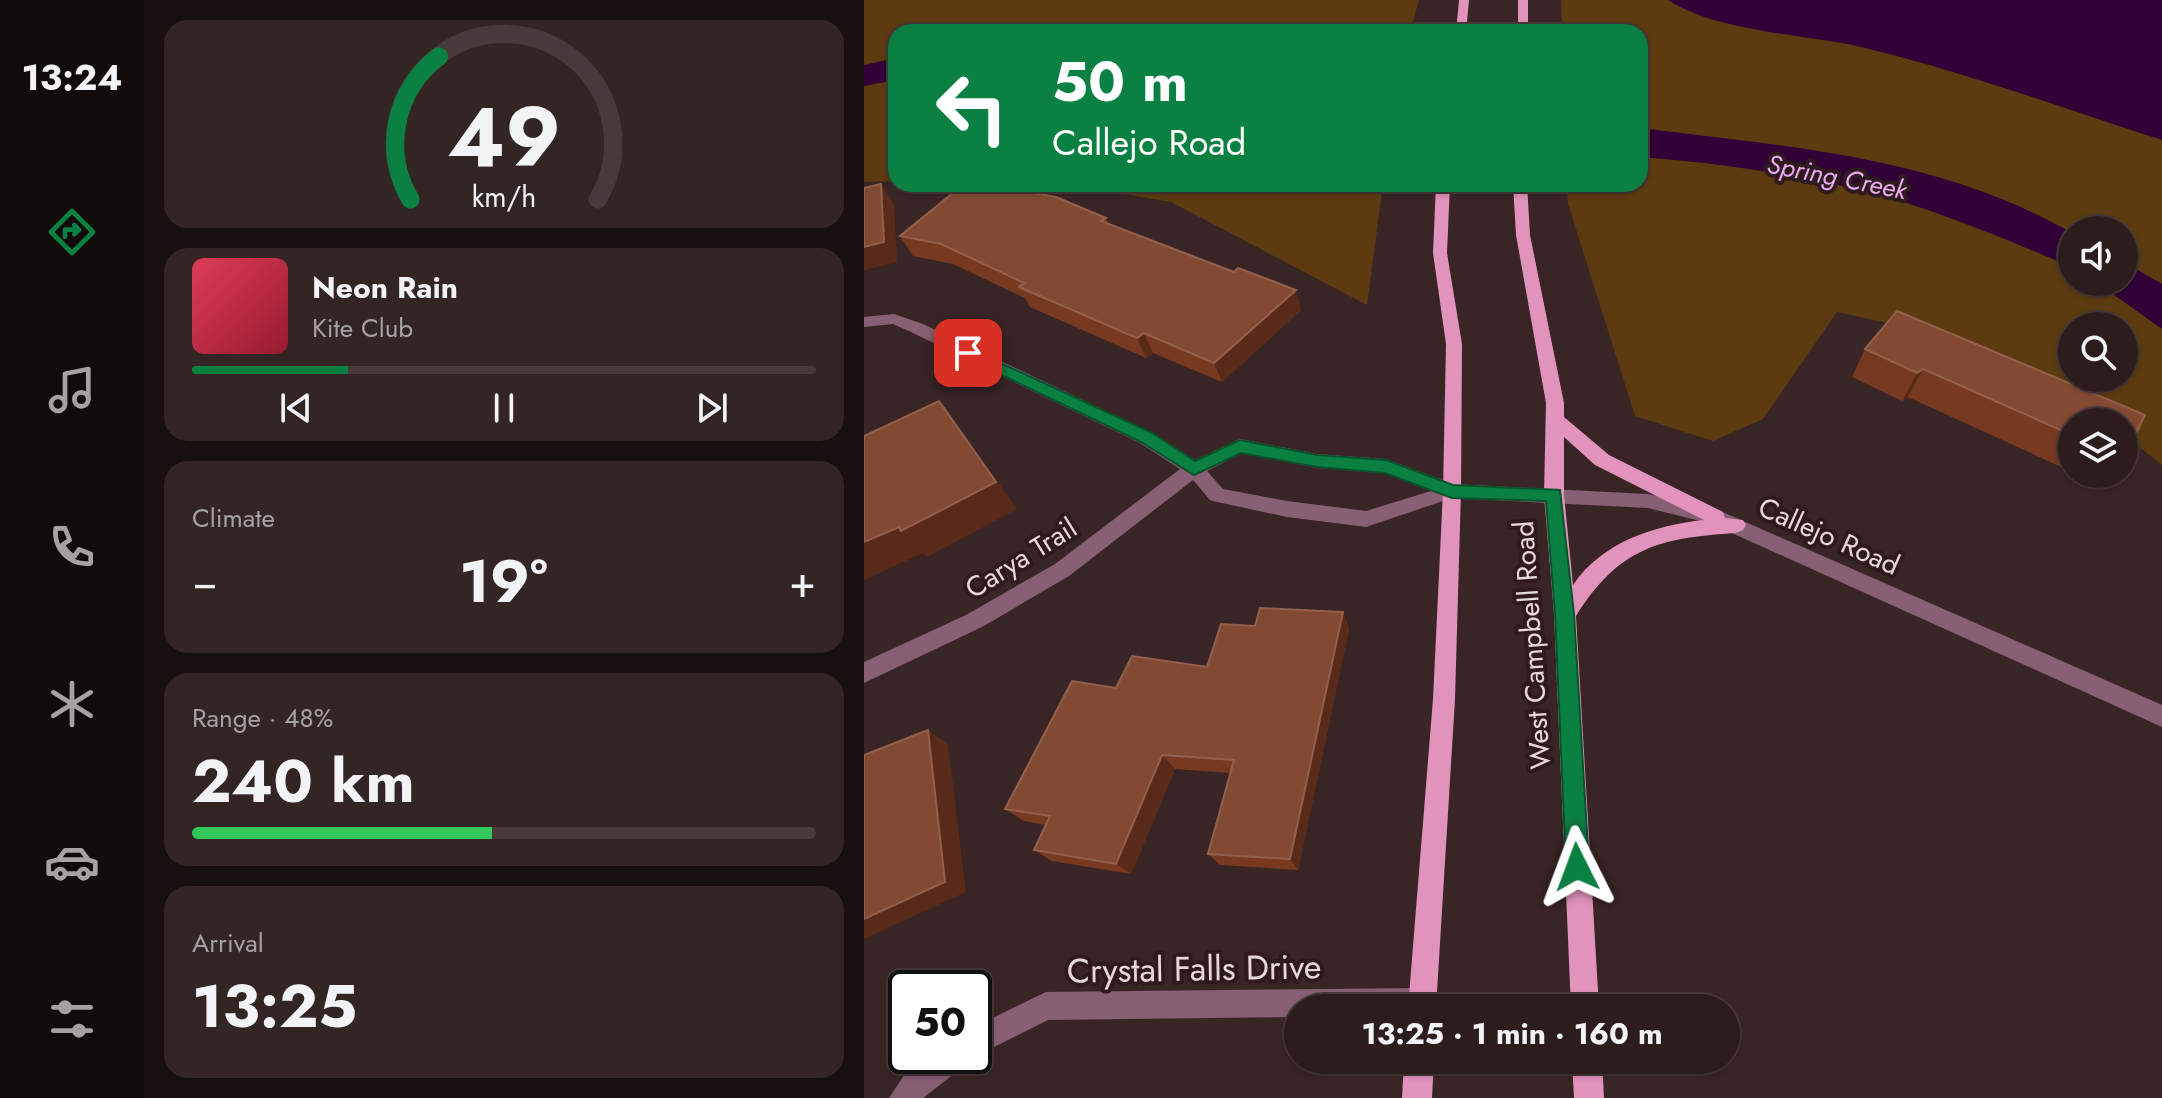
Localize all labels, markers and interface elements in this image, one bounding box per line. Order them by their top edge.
text: 50 m [1052,41,1188,122]
text: 13:24 [21,51,123,103]
icon: left [920,56,1024,160]
text: 49 [447,77,561,197]
text: Callejo Road [1052,116,1246,168]
water label: Spring Creek [1764,145,1912,210]
text: km/h [472,176,536,218]
icon: directions [44,204,100,260]
map controls [2058,216,2138,488]
button: sound [2058,216,2138,296]
text: Neon Rain [312,266,458,309]
text: Kite Club [312,309,413,347]
button: search [2058,312,2138,392]
pin [934,319,1002,387]
icon: arrive [946,331,990,375]
icon: music [44,362,100,418]
icon: previous [274,386,318,430]
icon: pause [482,386,526,430]
icon: next [690,386,734,430]
button: layers [2058,408,2138,488]
street label: Callejo Road [1752,487,1906,585]
text: Climate [192,499,275,537]
street label: Carya Trail [957,508,1085,608]
icon: phone [44,519,100,575]
street label: West Campbell Road [1503,519,1561,771]
text: 19° [459,538,548,625]
text: − [192,550,218,614]
text: + [789,550,816,614]
icon: climate [44,676,100,732]
text: Range · 48% [192,699,333,737]
text: 240 km [192,738,415,825]
position arrow [1535,825,1619,909]
icon: car [44,834,100,890]
text: Arrival [192,924,264,962]
street label: Crystal Falls Drive [1066,942,1322,996]
text: 13:25 [192,963,357,1050]
speed limit sign: 50 [888,970,992,1074]
icon: filters [44,991,100,1047]
text: 13:25 · 1 min · 160 m [1361,1012,1663,1055]

